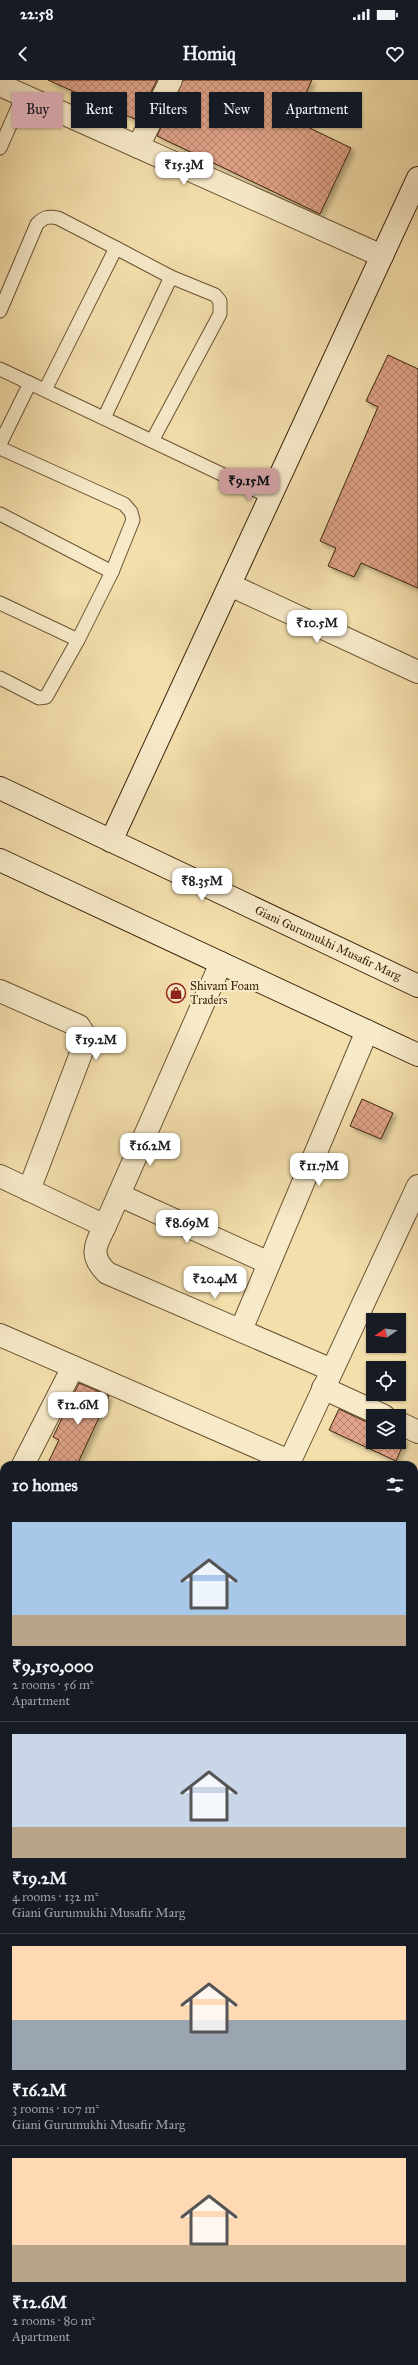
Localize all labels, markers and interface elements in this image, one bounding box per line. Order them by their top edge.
text: 22:58 [20,5,53,23]
icon: back [12,43,34,65]
text: Homiq [182,43,236,65]
icon: heart [384,43,406,65]
chip: Buy [12,92,63,128]
chip: Rent [71,92,127,128]
chip: Filters [135,92,201,128]
chip: New [209,92,264,128]
chip: Apartment [272,92,362,128]
pin: ₹15.3M [151,152,217,186]
text: ₹15.3M [164,157,204,173]
pin: ₹9.15M [216,468,282,502]
text: ₹9.15M [228,473,270,489]
pin: ₹10.5M [284,610,350,644]
text: ₹10.5M [296,615,338,631]
pin: ₹8.35M [169,868,235,902]
text: ₹8.35M [181,873,223,889]
street label: Giani Gurumukhi Musafir Marg [252,903,404,984]
place label: Shivam Foam Traders [190,979,259,1007]
shop icon: Shivam Foam Traders [165,982,187,1004]
pin: ₹19.2M [63,1027,129,1061]
text: ₹19.2M [75,1032,117,1048]
pin: ₹16.2M [117,1133,183,1167]
text: ₹16.2M [129,1138,171,1154]
pin: ₹11.7M [286,1153,352,1187]
text: ₹11.7M [299,1158,339,1174]
pin: ₹8.69M [154,1210,220,1244]
text: ₹8.69M [165,1215,209,1231]
pin: ₹20.4M [182,1266,248,1300]
text: ₹20.4M [193,1271,237,1287]
north arrow [366,1313,406,1353]
map controls [366,1313,406,1449]
button: locate [366,1361,406,1401]
pin: ₹12.6M [45,1392,111,1426]
text: ₹12.6M [57,1397,99,1413]
button: layers [366,1409,406,1449]
icon: filters [384,1474,406,1496]
text: 10 homes [12,1475,78,1496]
icon: home [173,1548,245,1620]
text: ₹9,150,000 [12,1656,94,1677]
text: 2 rooms · 56 m² [12,1677,94,1693]
text: Apartment [12,1693,70,1709]
icon: home [173,1760,245,1832]
text: ₹19.2M [12,1868,67,1889]
text: 4 rooms · 132 m² [12,1889,98,1905]
text: Giani Gurumukhi Musafir Marg [12,1905,185,1921]
icon: home [173,1972,245,2044]
text: ₹16.2M [12,2080,67,2101]
text: 3 rooms · 107 m² [12,2101,99,2117]
text: Giani Gurumukhi Musafir Marg [12,2117,185,2133]
icon: home [173,2184,245,2256]
text: ₹12.6M [12,2292,67,2313]
text: 2 rooms · 80 m² [12,2313,95,2329]
text: Apartment [12,2329,70,2345]

